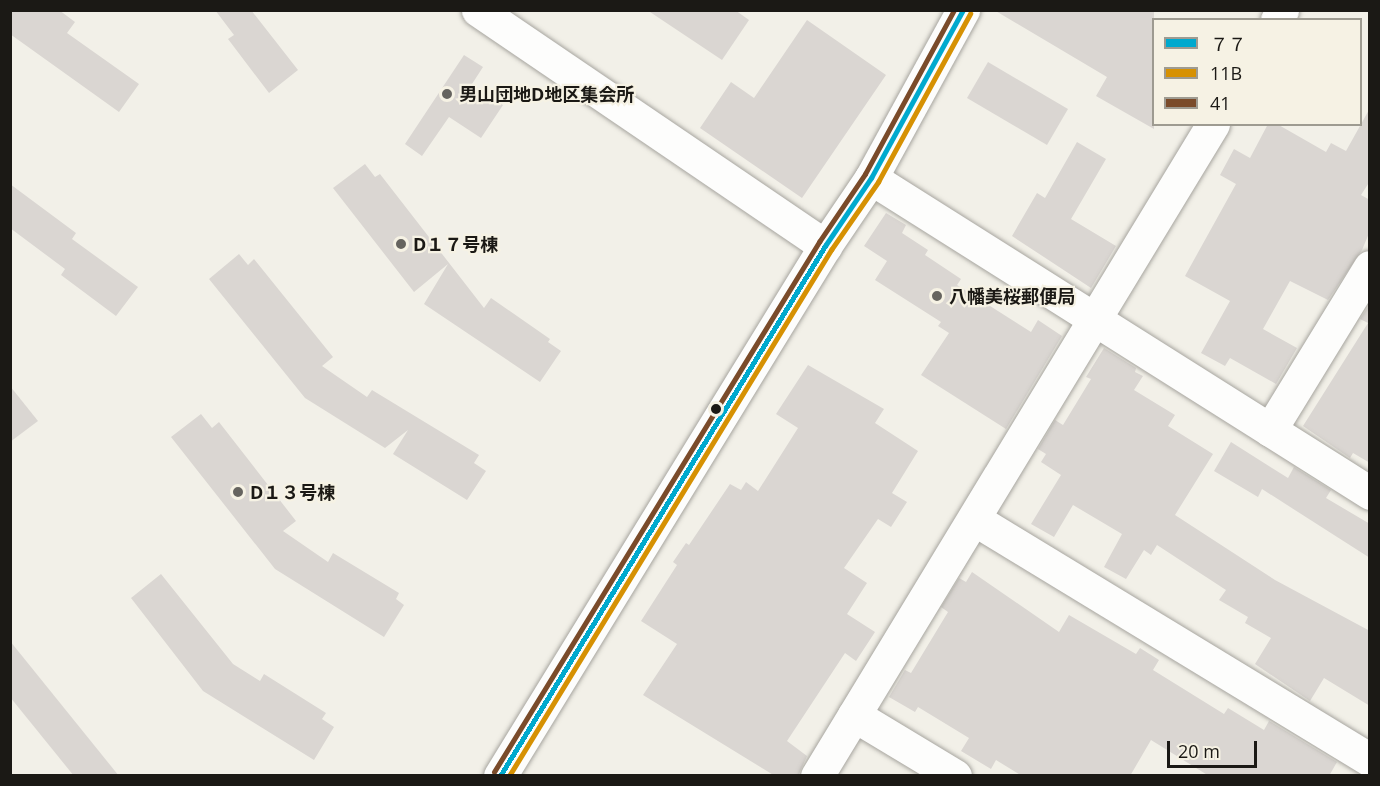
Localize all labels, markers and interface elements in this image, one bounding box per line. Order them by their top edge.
legend [1152,18,1362,126]
text: ７７ [1210,32,1246,56]
text: 11B [1210,61,1242,85]
place label: 男山団地D地区集会所 [459,83,634,105]
marker: 男山団地D地区集会所 [440,87,454,101]
text: 41 [1210,91,1231,115]
place label: D１７号棟 [413,233,498,255]
marker: D１７号棟 [394,237,408,251]
place label: 八幡美桜郵便局 [949,285,1075,307]
marker: 八幡美桜郵便局 [930,289,944,303]
unlabelled marker [710,403,722,415]
place label: D１３号棟 [250,481,335,503]
marker: D１３号棟 [231,485,245,499]
scale bar [1170,729,1260,767]
text: 20 m [1178,739,1220,763]

